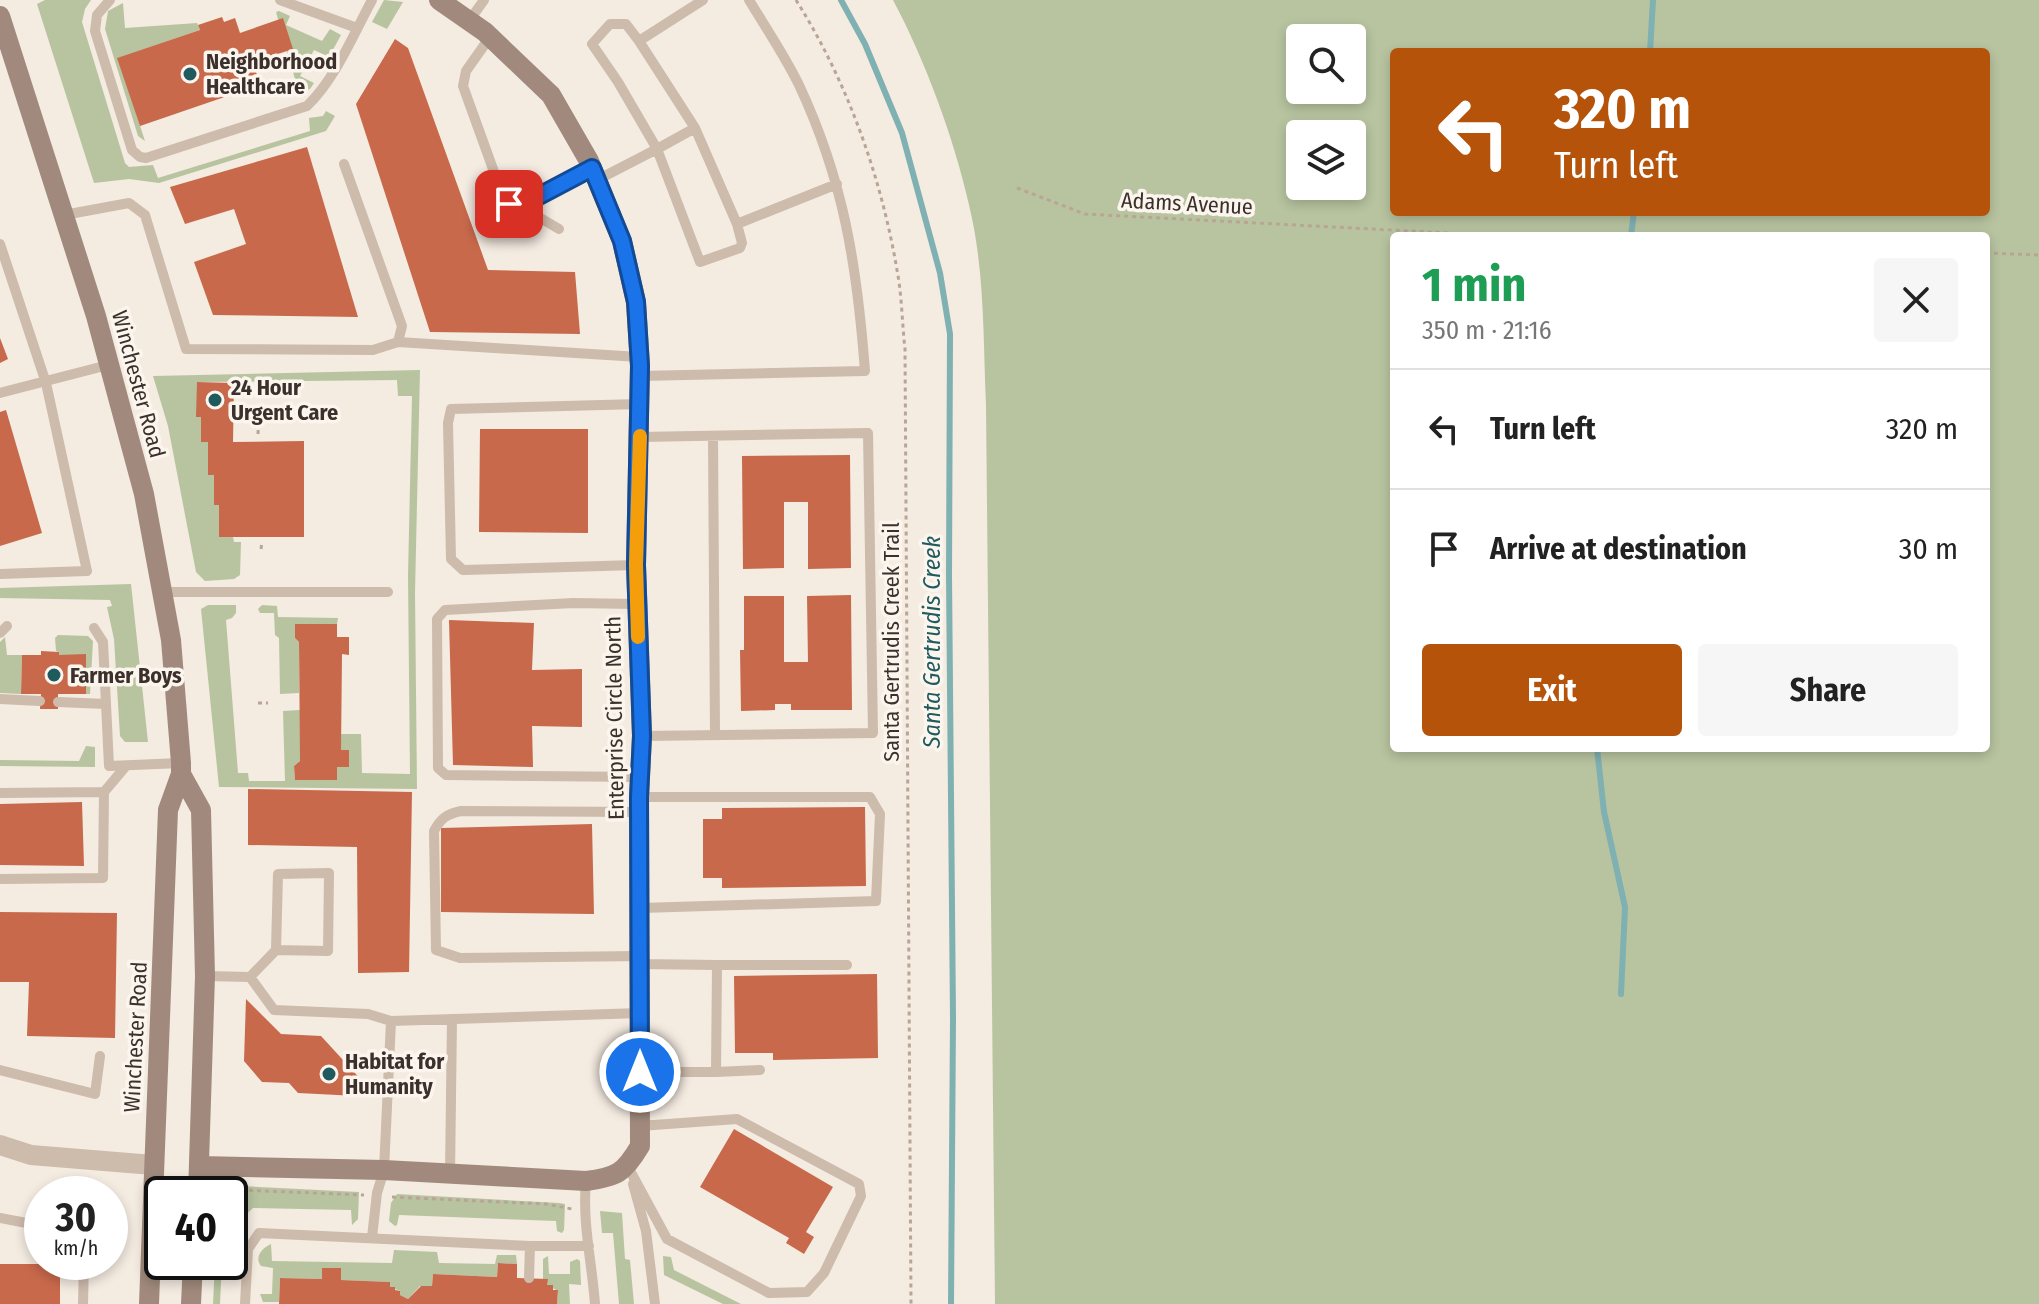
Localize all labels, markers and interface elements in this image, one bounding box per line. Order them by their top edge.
map controls [1286,24,1366,200]
button: search [1286,24,1366,104]
place label: Neighborhood Healthcare [206,48,337,100]
marker: Neighborhood Healthcare [181,65,199,83]
text: 320 m [1554,76,1691,143]
icon: left [1422,80,1526,184]
button: layers [1286,120,1366,200]
text: Turn left [1554,144,1678,188]
pin [475,170,543,238]
icon: arrive [487,182,531,226]
street label: Adams Avenue [1120,187,1253,220]
text: 1 min [1422,256,1527,314]
button: close [1874,258,1958,342]
street label: Winchester Road [106,308,171,461]
text: 350 m · 21:16 [1422,315,1552,346]
place label: 24 Hour Urgent Care [230,374,338,426]
marker: 24 Hour Urgent Care [206,391,224,409]
icon: left [1422,407,1466,451]
text: Turn left [1490,411,1596,447]
text: 320 m [1886,411,1958,447]
street label: Santa Gertrudis Creek Trail [878,522,905,762]
icon: arrive [1422,527,1466,571]
text: Arrive at destination [1490,531,1747,567]
text: 30 m [1899,531,1958,567]
water label: Santa Gertrudis Creek [918,536,946,749]
street label: Enterprise Circle North [599,616,630,820]
button: Exit [1422,644,1682,736]
button: Share [1698,644,1958,736]
place label: Farmer Boys [70,662,182,689]
marker: Farmer Boys [45,666,63,684]
street label: Winchester Road [118,961,153,1113]
position arrow [598,1030,682,1114]
place label: Habitat for Humanity [345,1048,445,1100]
marker: Habitat for Humanity [320,1065,338,1083]
speed limit sign: 40 [144,1176,248,1280]
text: 30 [56,1194,96,1242]
text: km/h [54,1236,98,1260]

